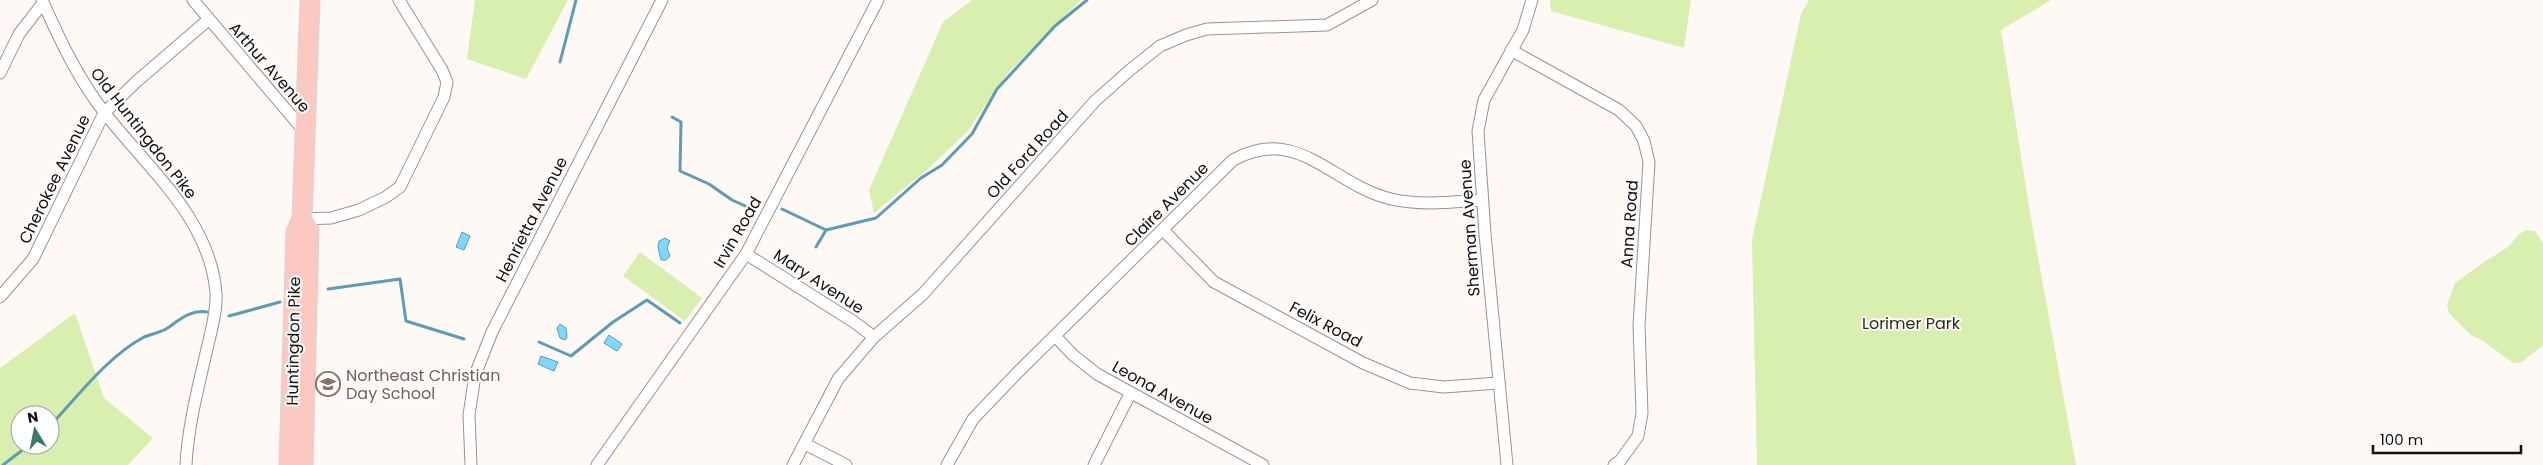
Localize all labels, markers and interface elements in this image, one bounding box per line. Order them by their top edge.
street label: Arthur Avenue [224,17,316,118]
street label: Old Huntingdon Pike [85,63,202,204]
street label: Old Ford Road [981,105,1074,204]
street label: Cherokee Avenue [13,111,96,248]
street label: Henrietta Avenue [490,153,573,286]
street label: Claire Avenue [1119,157,1214,252]
street label: Sherman Avenue [1453,159,1486,297]
street label: Anna Road [1615,179,1644,269]
street label: Irvin Road [708,192,767,272]
street label: Mary Avenue [769,243,869,319]
street label: Huntingdon Pike [281,276,306,406]
street label: Felix Road [1285,296,1366,353]
park label: Lorimer Park [1862,312,1961,335]
street label: Leona Avenue [1108,355,1218,430]
place label: Northeast Christian Day School [346,364,500,405]
school or university icon: Northeast Christian Day School [315,371,341,397]
north arrow [10,405,60,455]
text: N [26,406,40,428]
scale bar [2373,422,2520,454]
text: 100 m [2380,429,2423,450]

